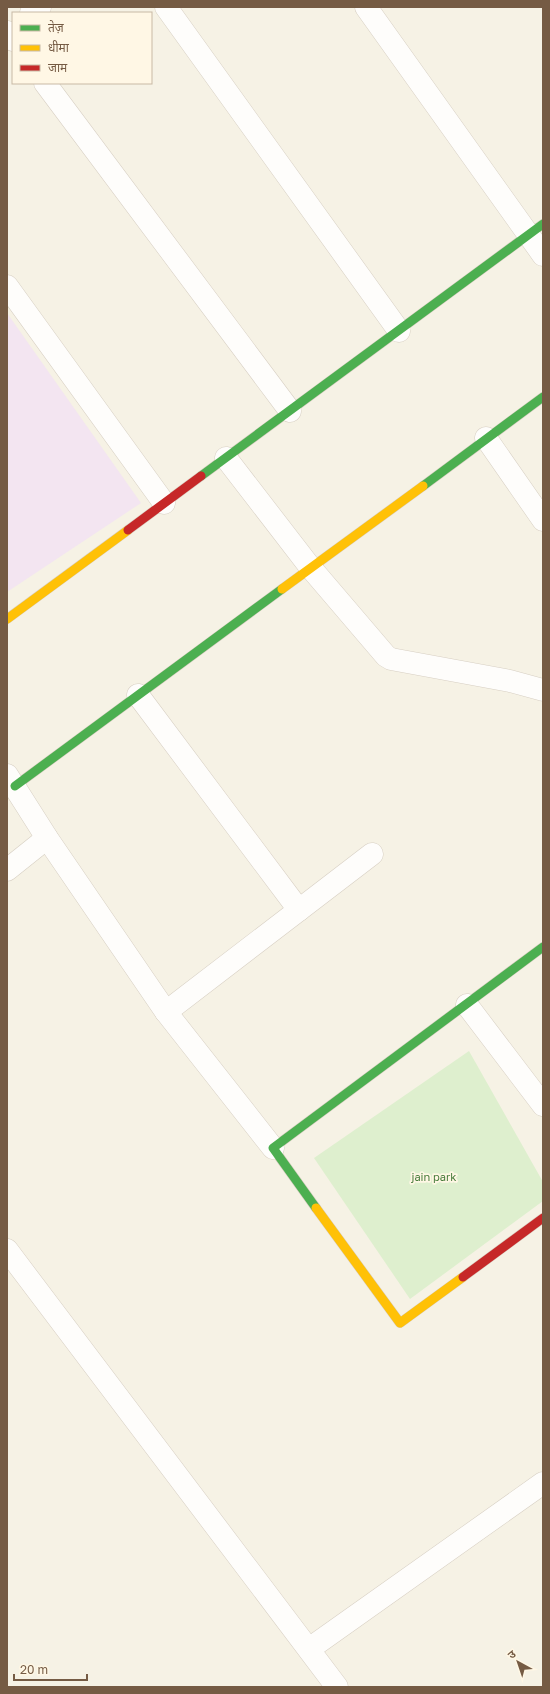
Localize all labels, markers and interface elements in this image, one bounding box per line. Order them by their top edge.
legend [12,12,152,84]
text: तेज़ [48,20,65,35]
text: धीमा [48,40,70,55]
text: जाम [48,60,68,75]
park label: jain park [410,1170,457,1183]
north arrow [498,1642,538,1682]
text: उ [505,1647,518,1661]
scale bar [14,1656,87,1682]
text: 20 m [20,1662,48,1677]

